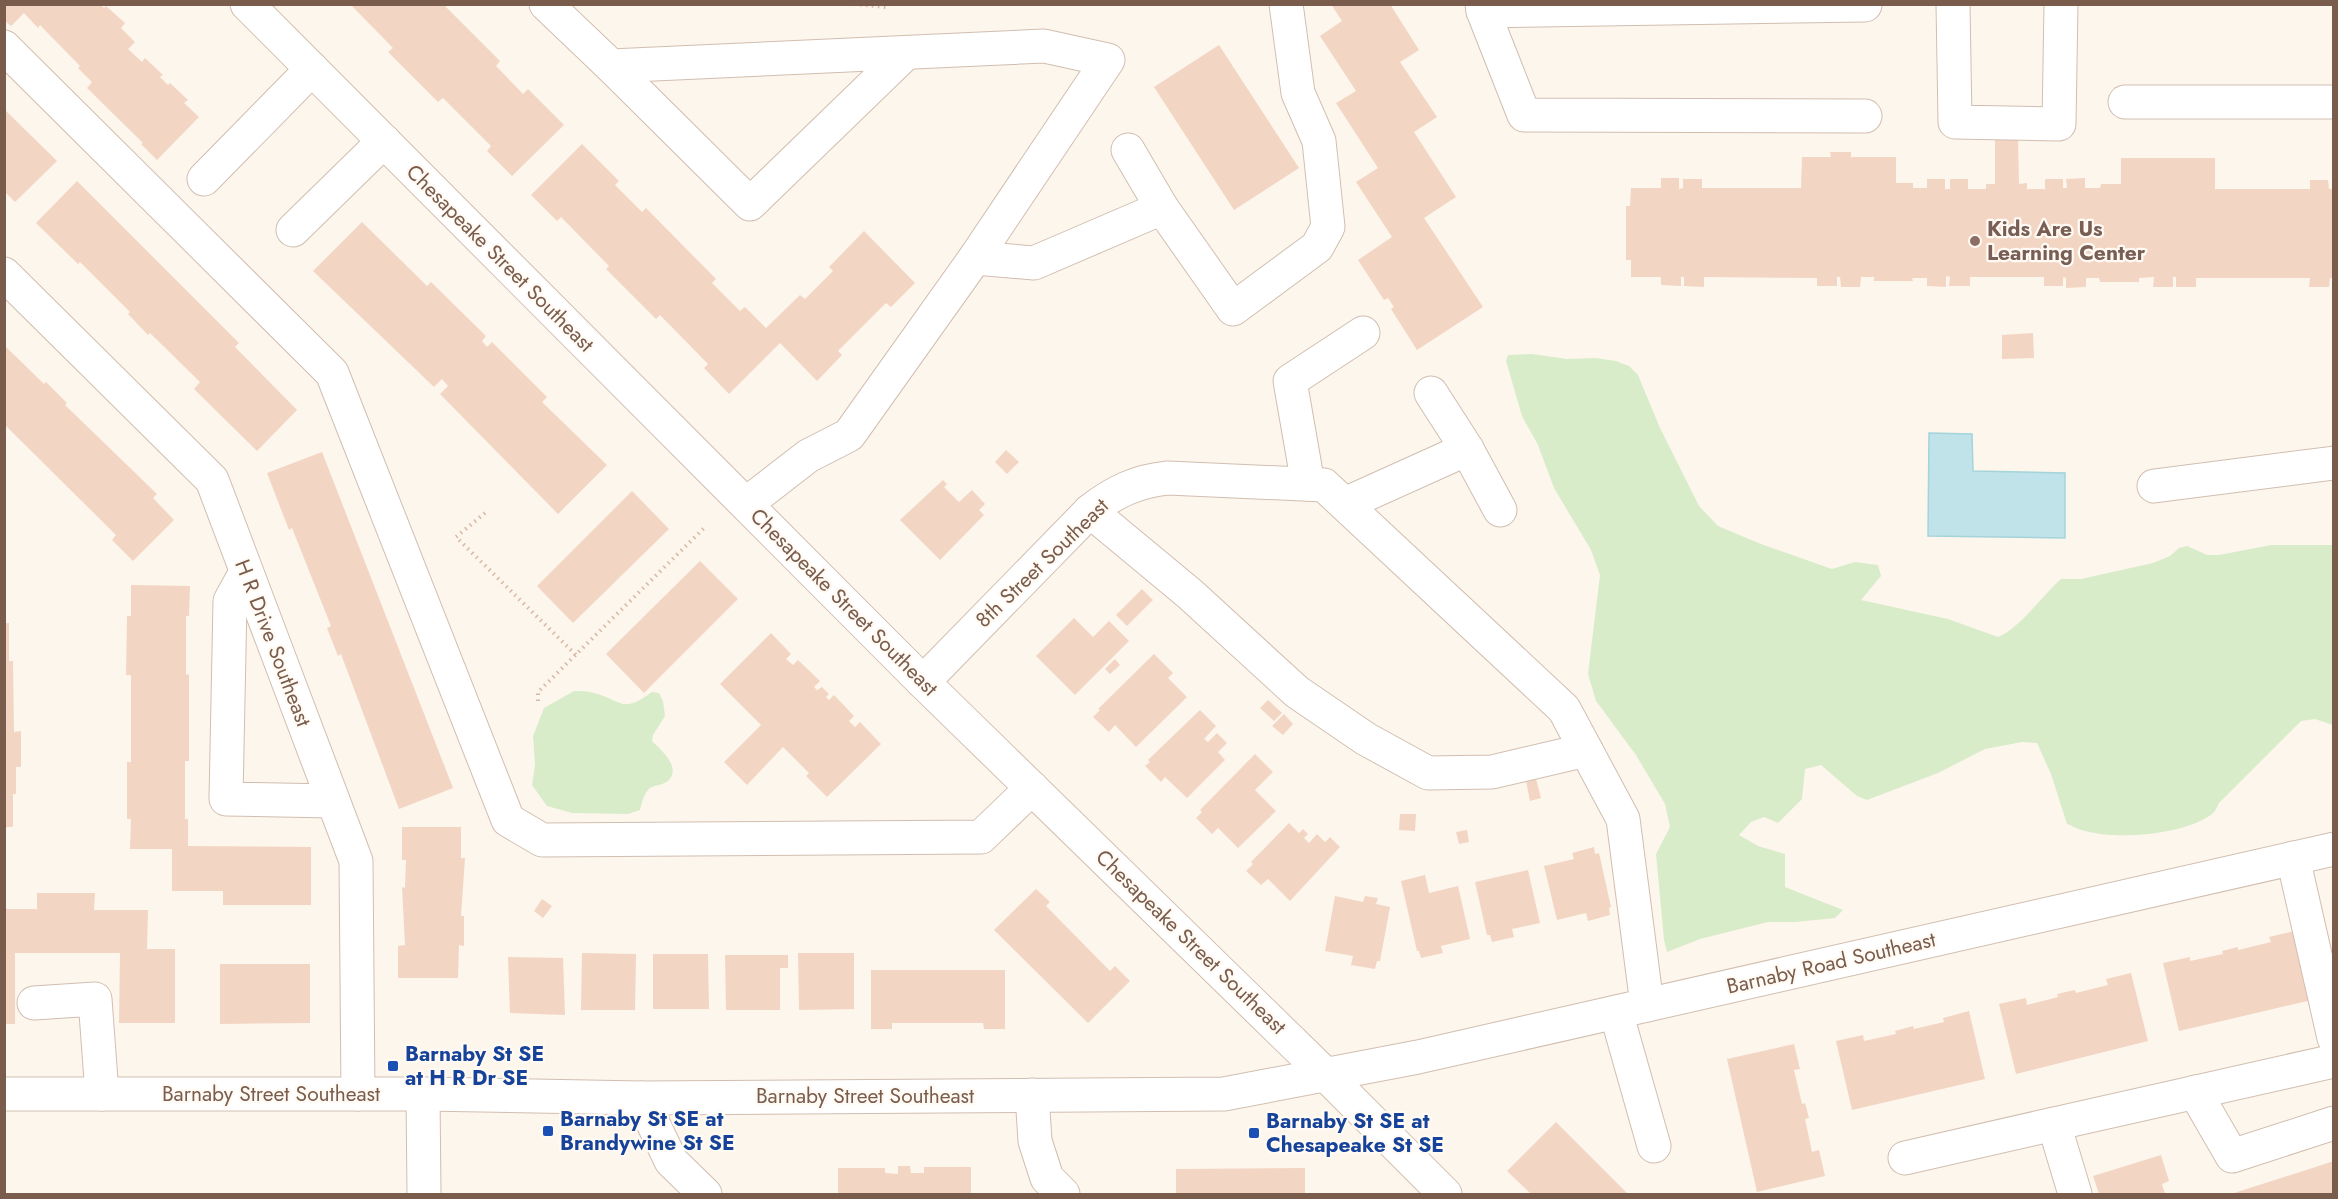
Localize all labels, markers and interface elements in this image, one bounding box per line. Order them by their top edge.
street label: Chesapeake Street Southeast [399,157,601,359]
place label: Kids Are Us Learning Center [1987,214,2146,268]
marker: Kids Are Us Learning Center [1968,234,1982,248]
street label: 8th Street Southeast [969,492,1115,634]
street label: Chesapeake Street Southeast [743,501,945,703]
street label: H R Drive Southeast [227,555,319,731]
street label: Chesapeake Street Southeast [1089,843,1293,1041]
street label: Barnaby Road Southeast [1724,924,1938,1002]
place label: Barnaby St SE at H R Dr SE [405,1039,544,1093]
marker: Barnaby St SE at H R Dr SE [386,1059,400,1073]
street label: Barnaby Street Southeast [162,1079,380,1109]
street label: Barnaby Street Southeast [756,1081,974,1111]
place label: Barnaby St SE at Brandywine St SE [560,1104,735,1158]
place label: Barnaby St SE at Chesapeake St SE [1266,1106,1444,1160]
marker: Barnaby St SE at Brandywine St SE [541,1124,555,1138]
marker: Barnaby St SE at Chesapeake St SE [1247,1126,1261,1140]

